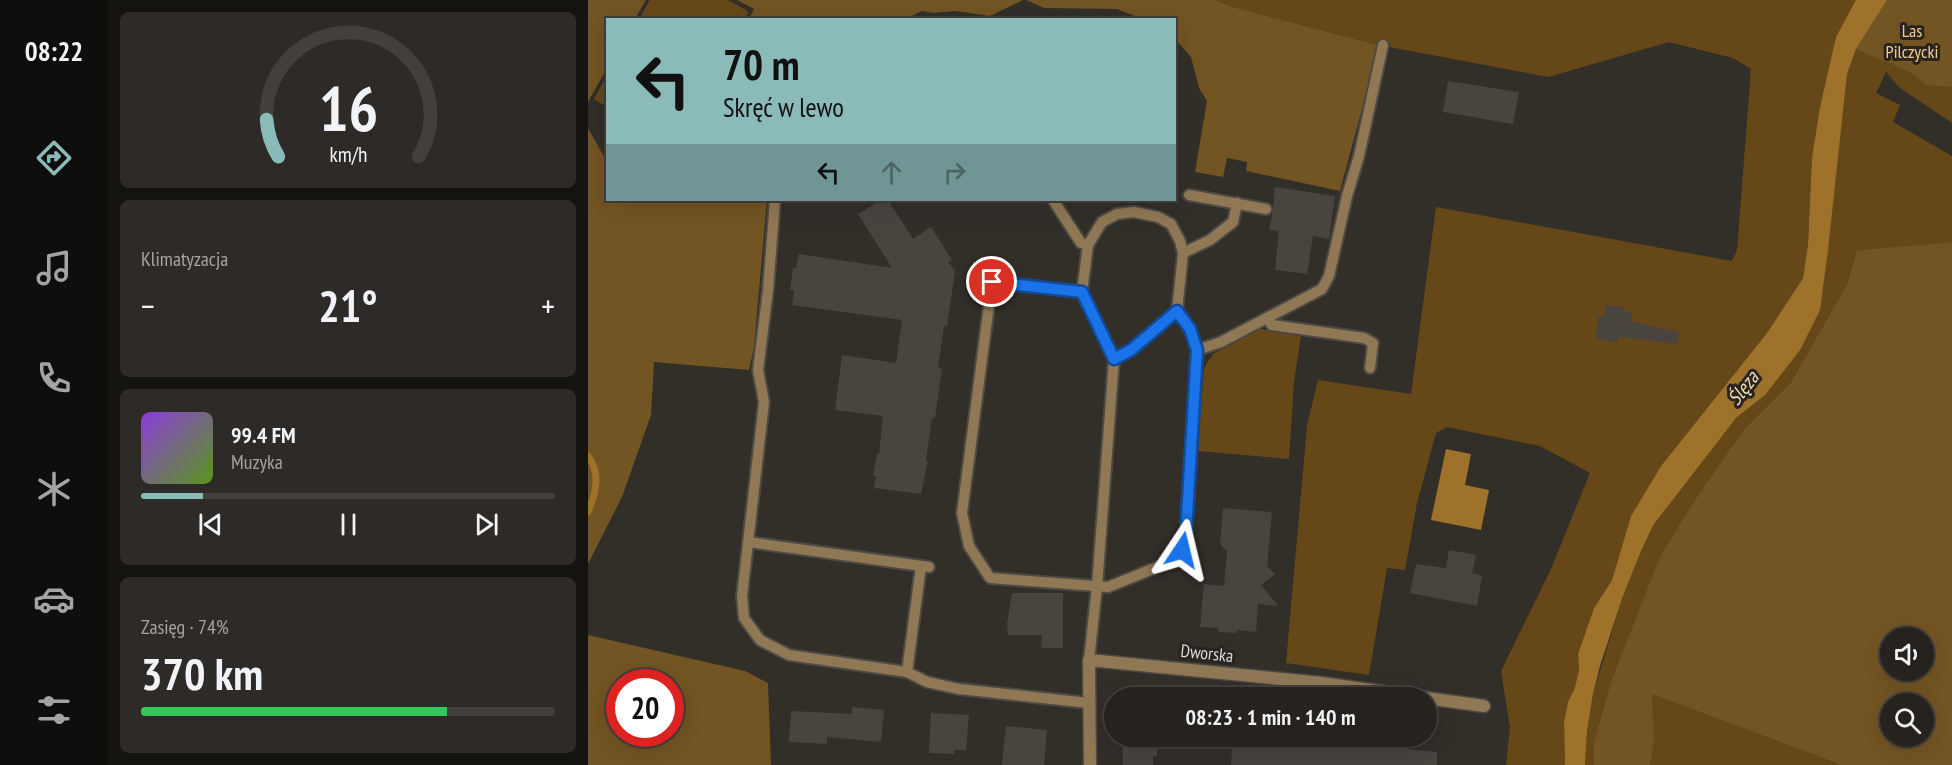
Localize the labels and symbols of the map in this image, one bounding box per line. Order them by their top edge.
park label: Las Pilczycki [1886,19,1938,63]
pin [966,256,1017,307]
water label: Ślęza [1722,365,1765,410]
position arrow [1150,518,1214,582]
street label: Dworska [1179,639,1235,667]
speed limit sign: 20 [606,669,684,747]

